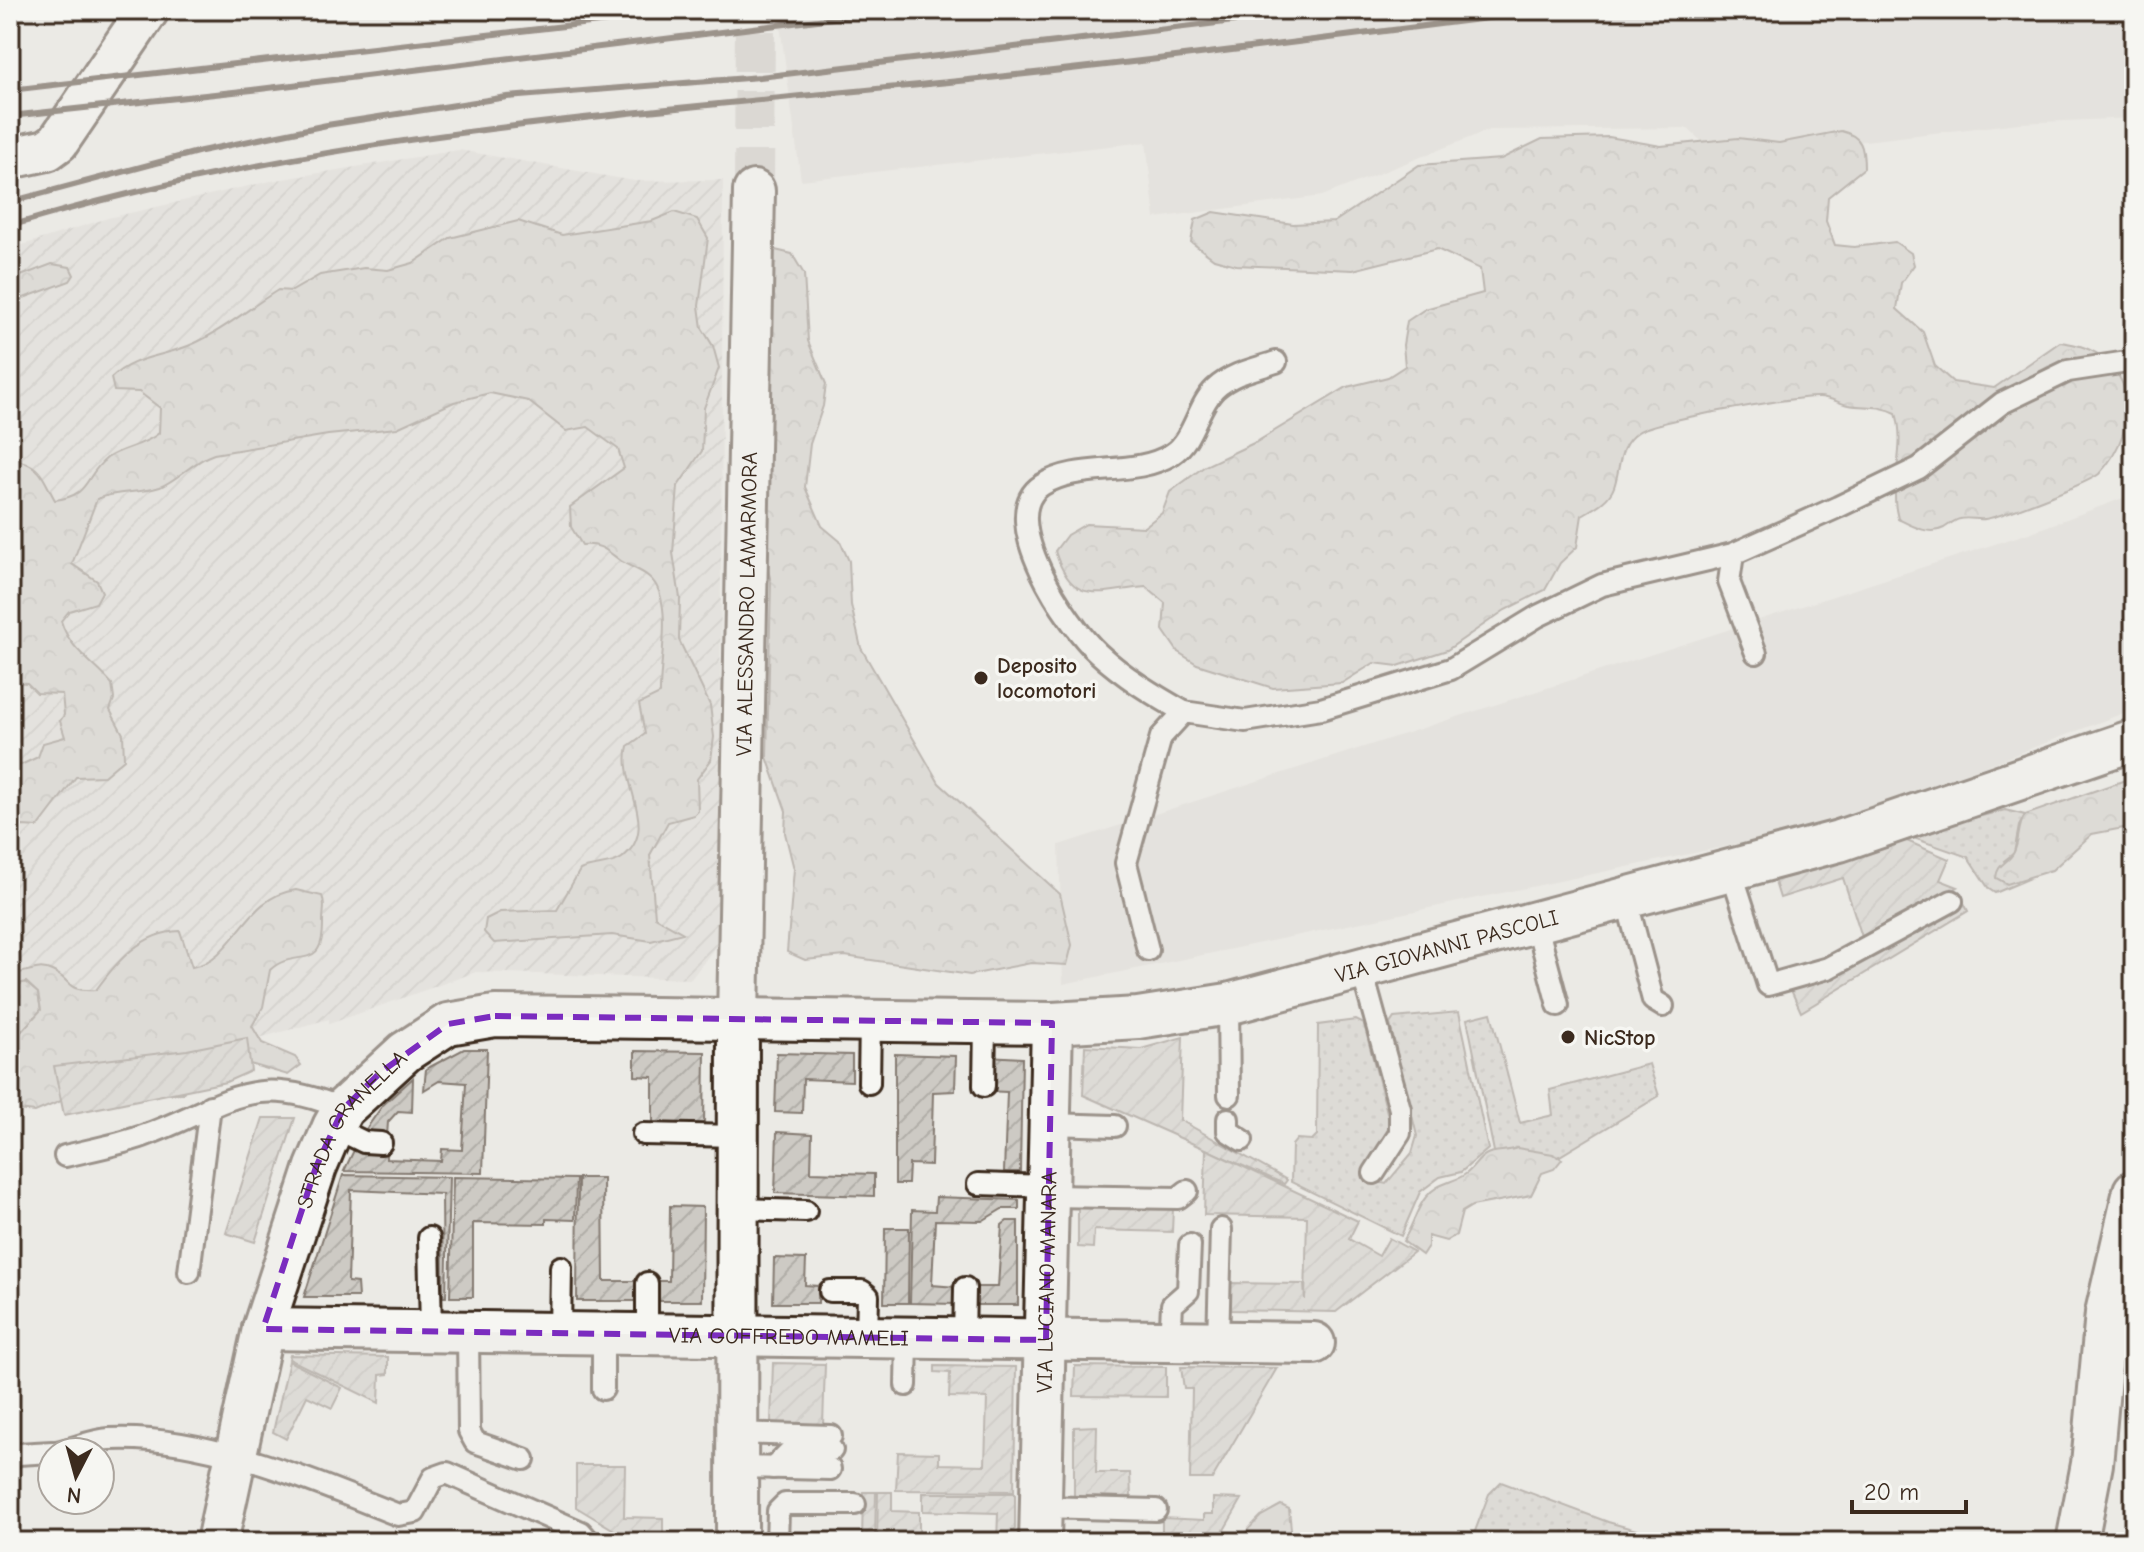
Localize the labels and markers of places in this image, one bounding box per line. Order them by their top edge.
place label: Deposito locomotori [997,653,1096,704]
marker: Deposito locomotori [972,669,990,687]
place label: NicStop [1584,1025,1656,1051]
marker: NicStop [1559,1028,1577,1046]

